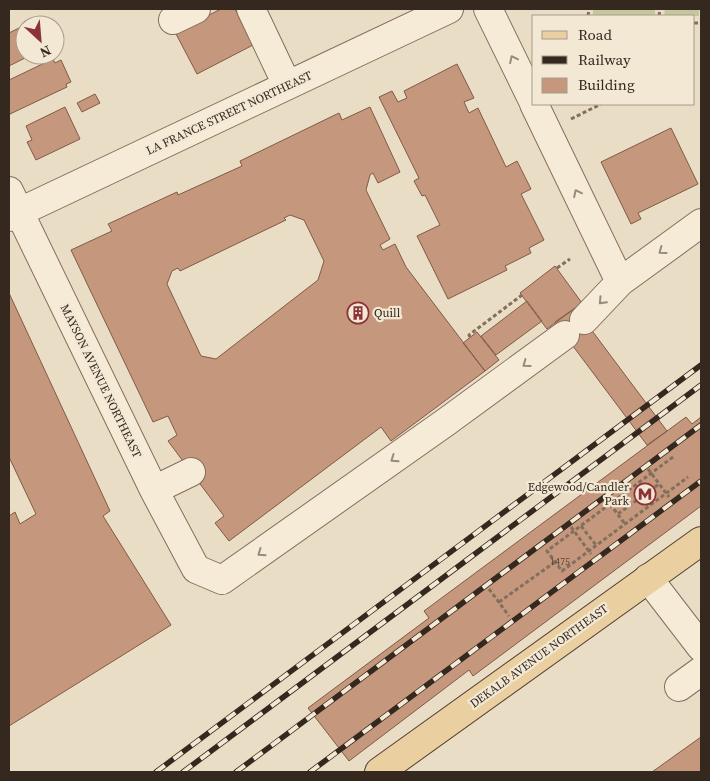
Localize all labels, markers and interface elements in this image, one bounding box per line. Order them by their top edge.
north arrow [15,15,65,65]
legend [532,15,695,105]
text: Road [578,24,612,45]
text: N [37,40,55,63]
text: Railway [578,49,631,70]
one-way arrow [508,55,519,64]
street label: LA FRANCE STREET NORTHEAST [143,67,315,159]
text: Building [578,74,635,95]
one-way arrow [573,189,584,198]
one-way arrow [659,246,668,254]
one-way arrow [599,296,608,305]
street label: MAYSON AVENUE NORTHEAST [57,301,146,461]
building icon: Quill [346,301,370,325]
place label: Quill [374,305,401,321]
one-way arrow [522,358,531,367]
one-way arrow [390,453,400,462]
place label: Edgewood/Candler Park [528,479,629,509]
metro station icon: Edgewood/Candler Park [633,482,657,506]
one-way arrow [257,547,267,556]
house number: 1475 [550,555,570,568]
street label: DEKALB AVENUE NORTHEAST [467,600,612,712]

